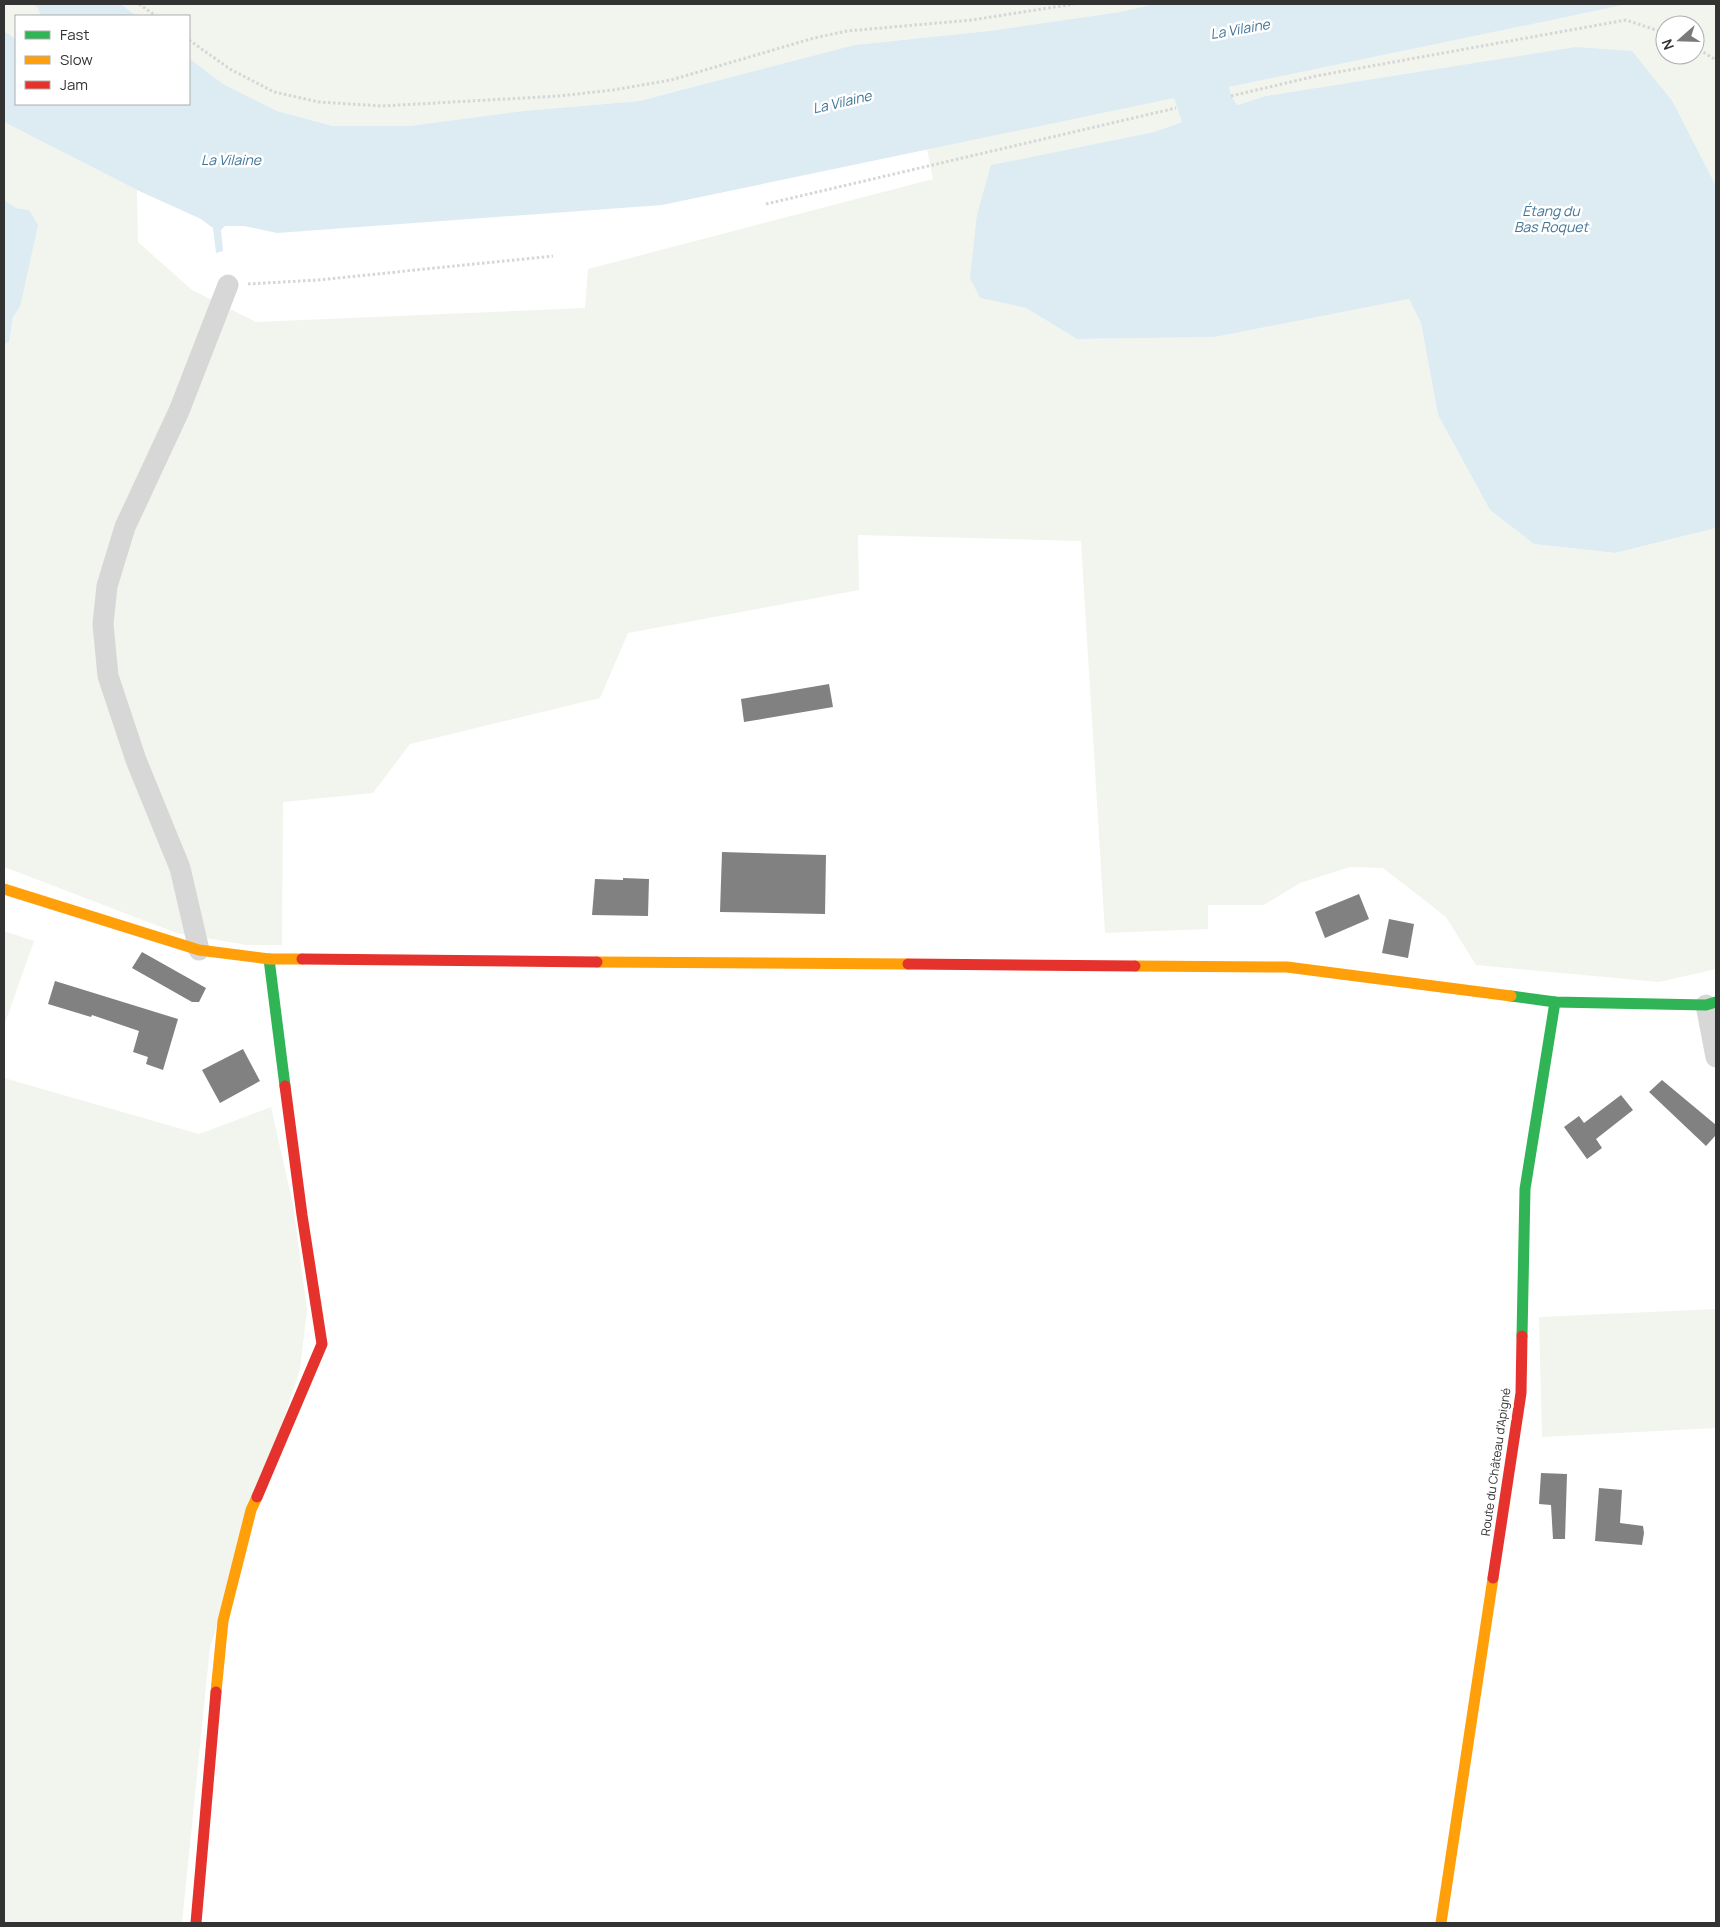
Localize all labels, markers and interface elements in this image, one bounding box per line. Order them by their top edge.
water label: La Vilaine [1209,14,1272,43]
legend [15,15,190,105]
north arrow [1655,15,1705,65]
text: Fast [60,24,89,45]
text: N [1657,37,1678,53]
text: Slow [60,49,93,70]
text: Jam [60,74,88,95]
water label: La Vilaine [811,85,874,118]
water label: La Vilaine [201,150,262,169]
water label: Étang du Bas Roquet [1514,201,1589,236]
street label: Route du Château d'Apigné [1477,1387,1514,1537]

